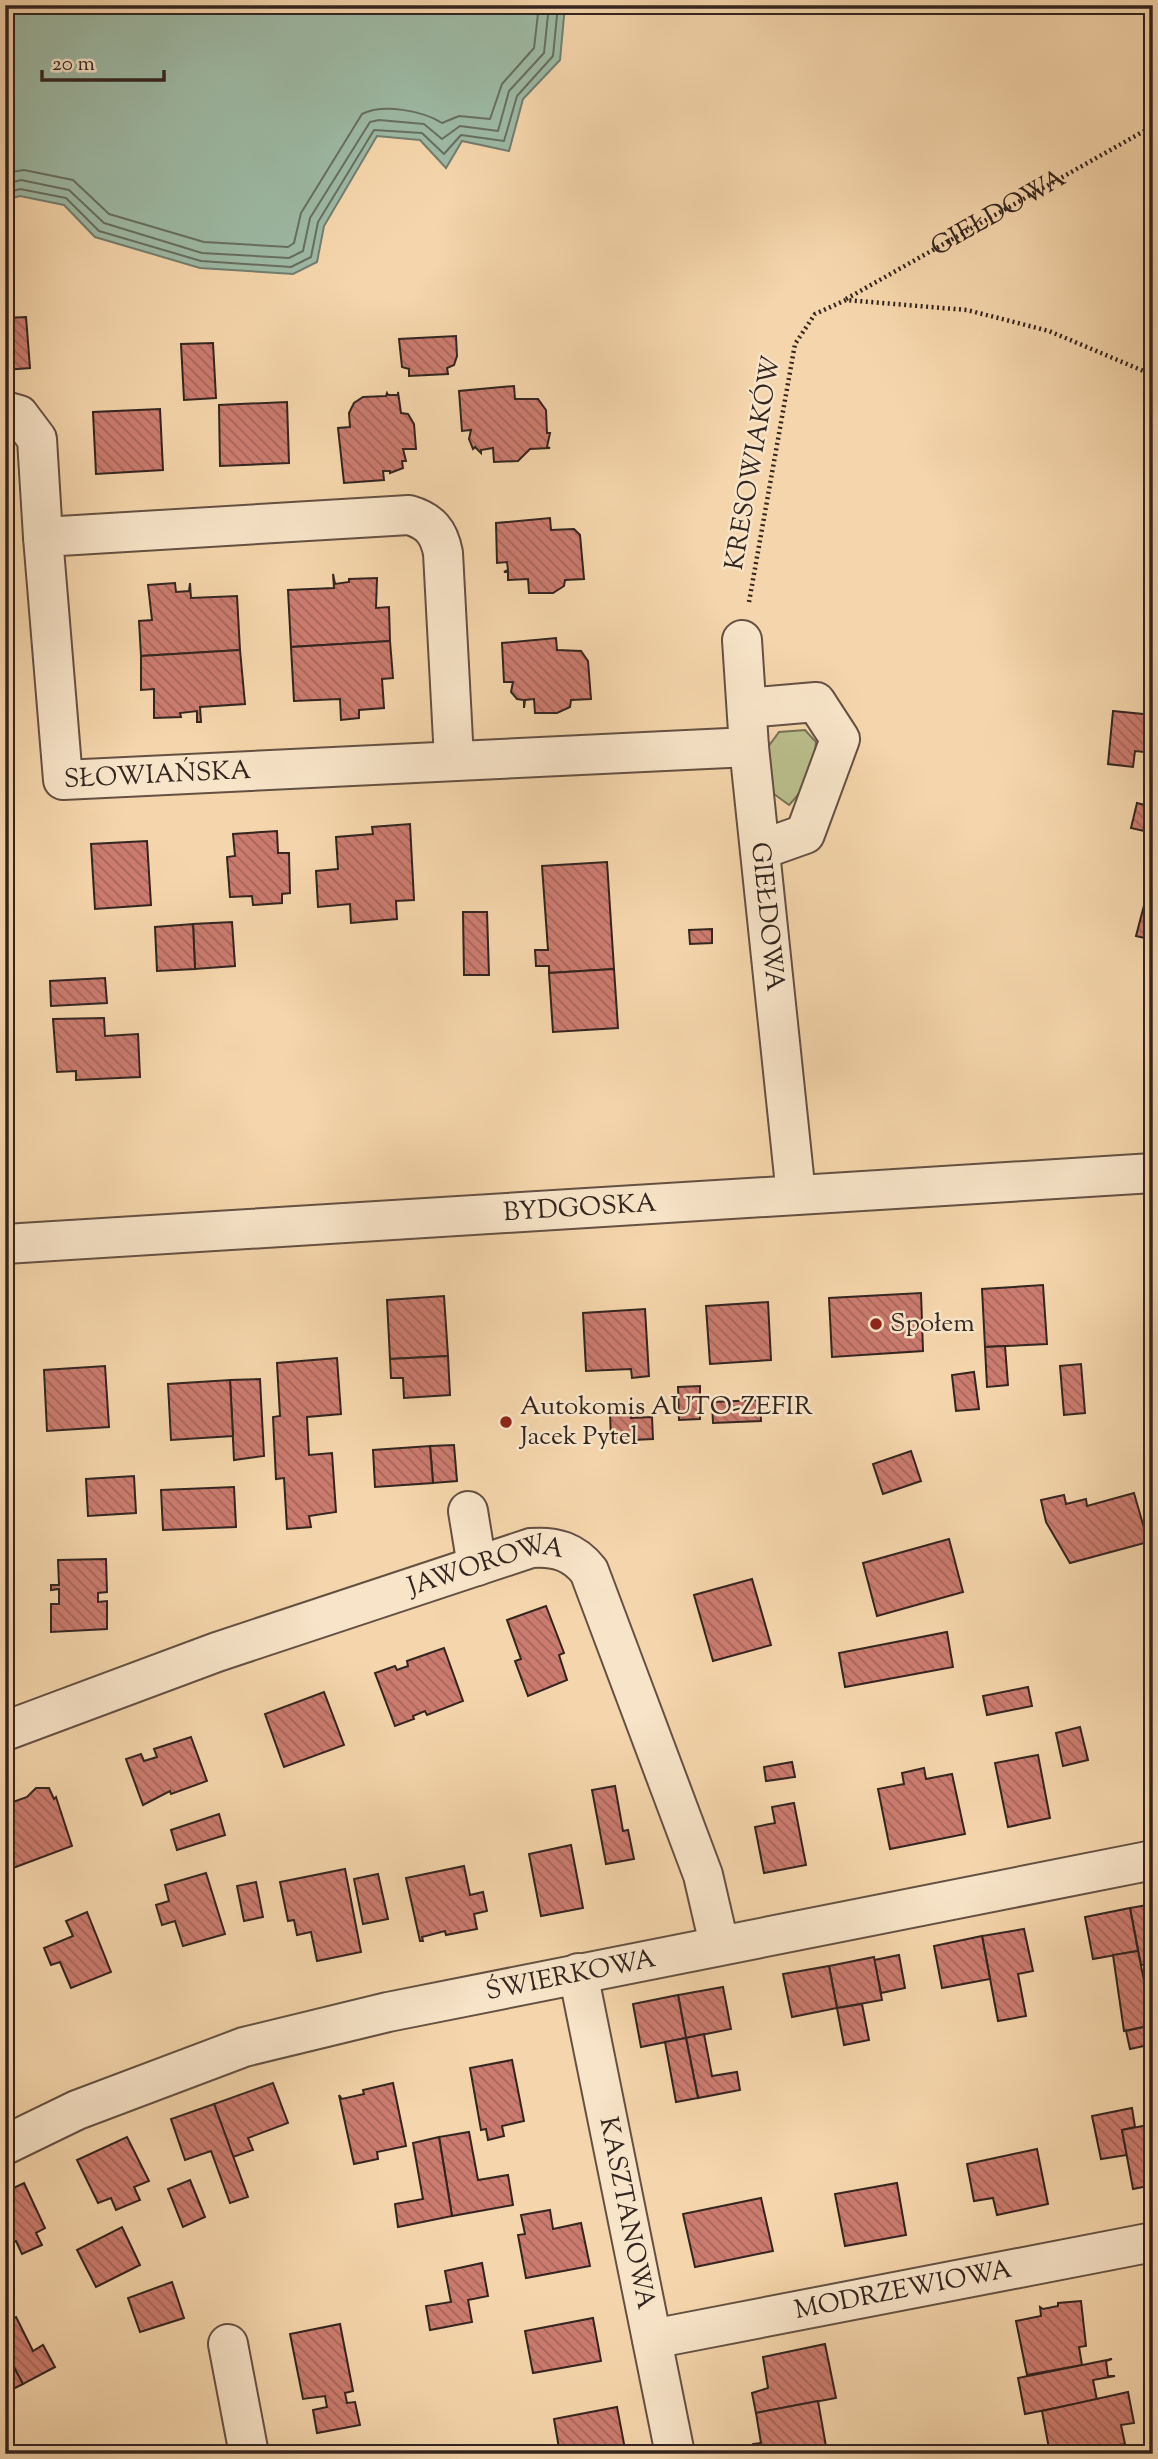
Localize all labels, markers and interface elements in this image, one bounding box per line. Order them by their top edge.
scale bar [42,38,164,82]
text: 20 m [52,50,95,80]
street label: GIEŁDOWA [924,160,1073,266]
street label: KRESOWIAKÓW [717,353,791,573]
street label: SŁOWIAŃSKA [63,752,252,798]
street label: GIEŁDOWA [741,840,793,993]
street label: BYDGOSKA [502,1185,658,1232]
place label: Społem [890,1306,975,1343]
marker: Społem [868,1316,884,1332]
place label: Autokomis AUTO-ZEFIR Jacek Pytel [518,1389,813,1456]
marker: Autokomis AUTO-ZEFIR Jacek Pytel [498,1414,514,1430]
street label: JAWOROWA [401,1526,567,1607]
street label: ŚWIERKOWA [482,1941,659,2011]
street label: KASZTANOWA [589,2114,664,2313]
street label: MODRZEWIOWA [791,2251,1015,2329]

